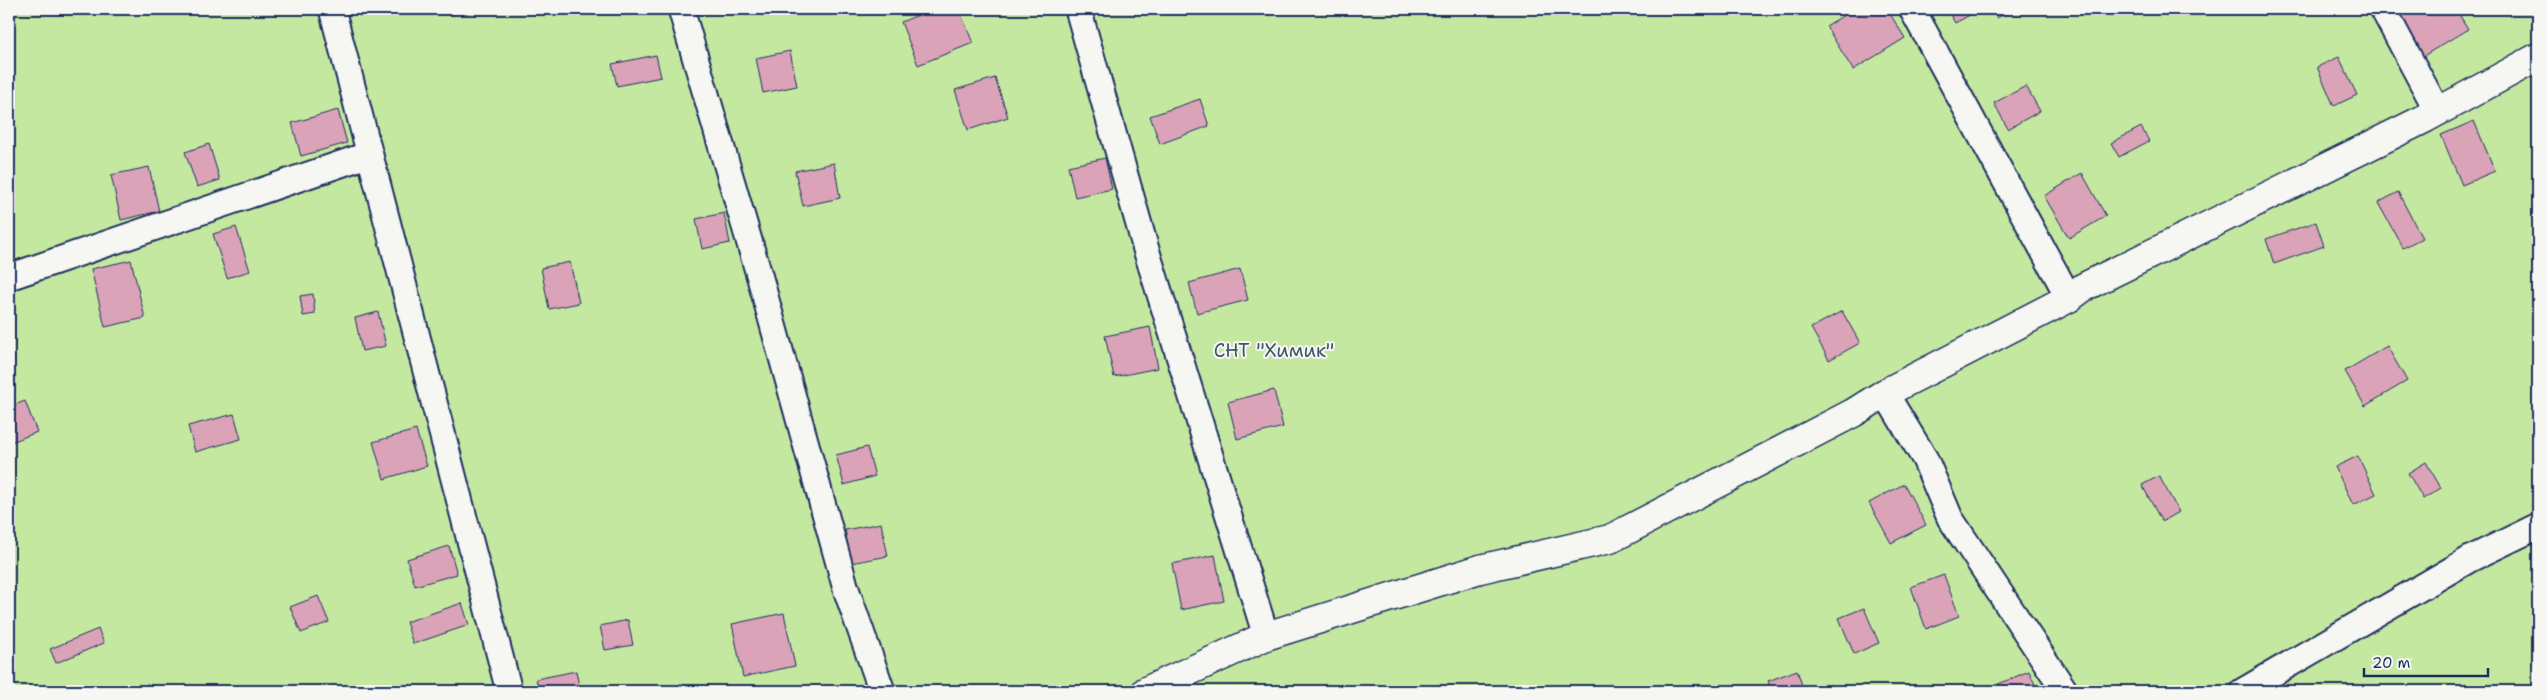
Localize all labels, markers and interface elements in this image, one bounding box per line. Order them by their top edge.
park label: СНТ "Химик" [1214,338,1334,363]
scale bar [2364,645,2488,677]
text: 20 m [2372,653,2411,673]

